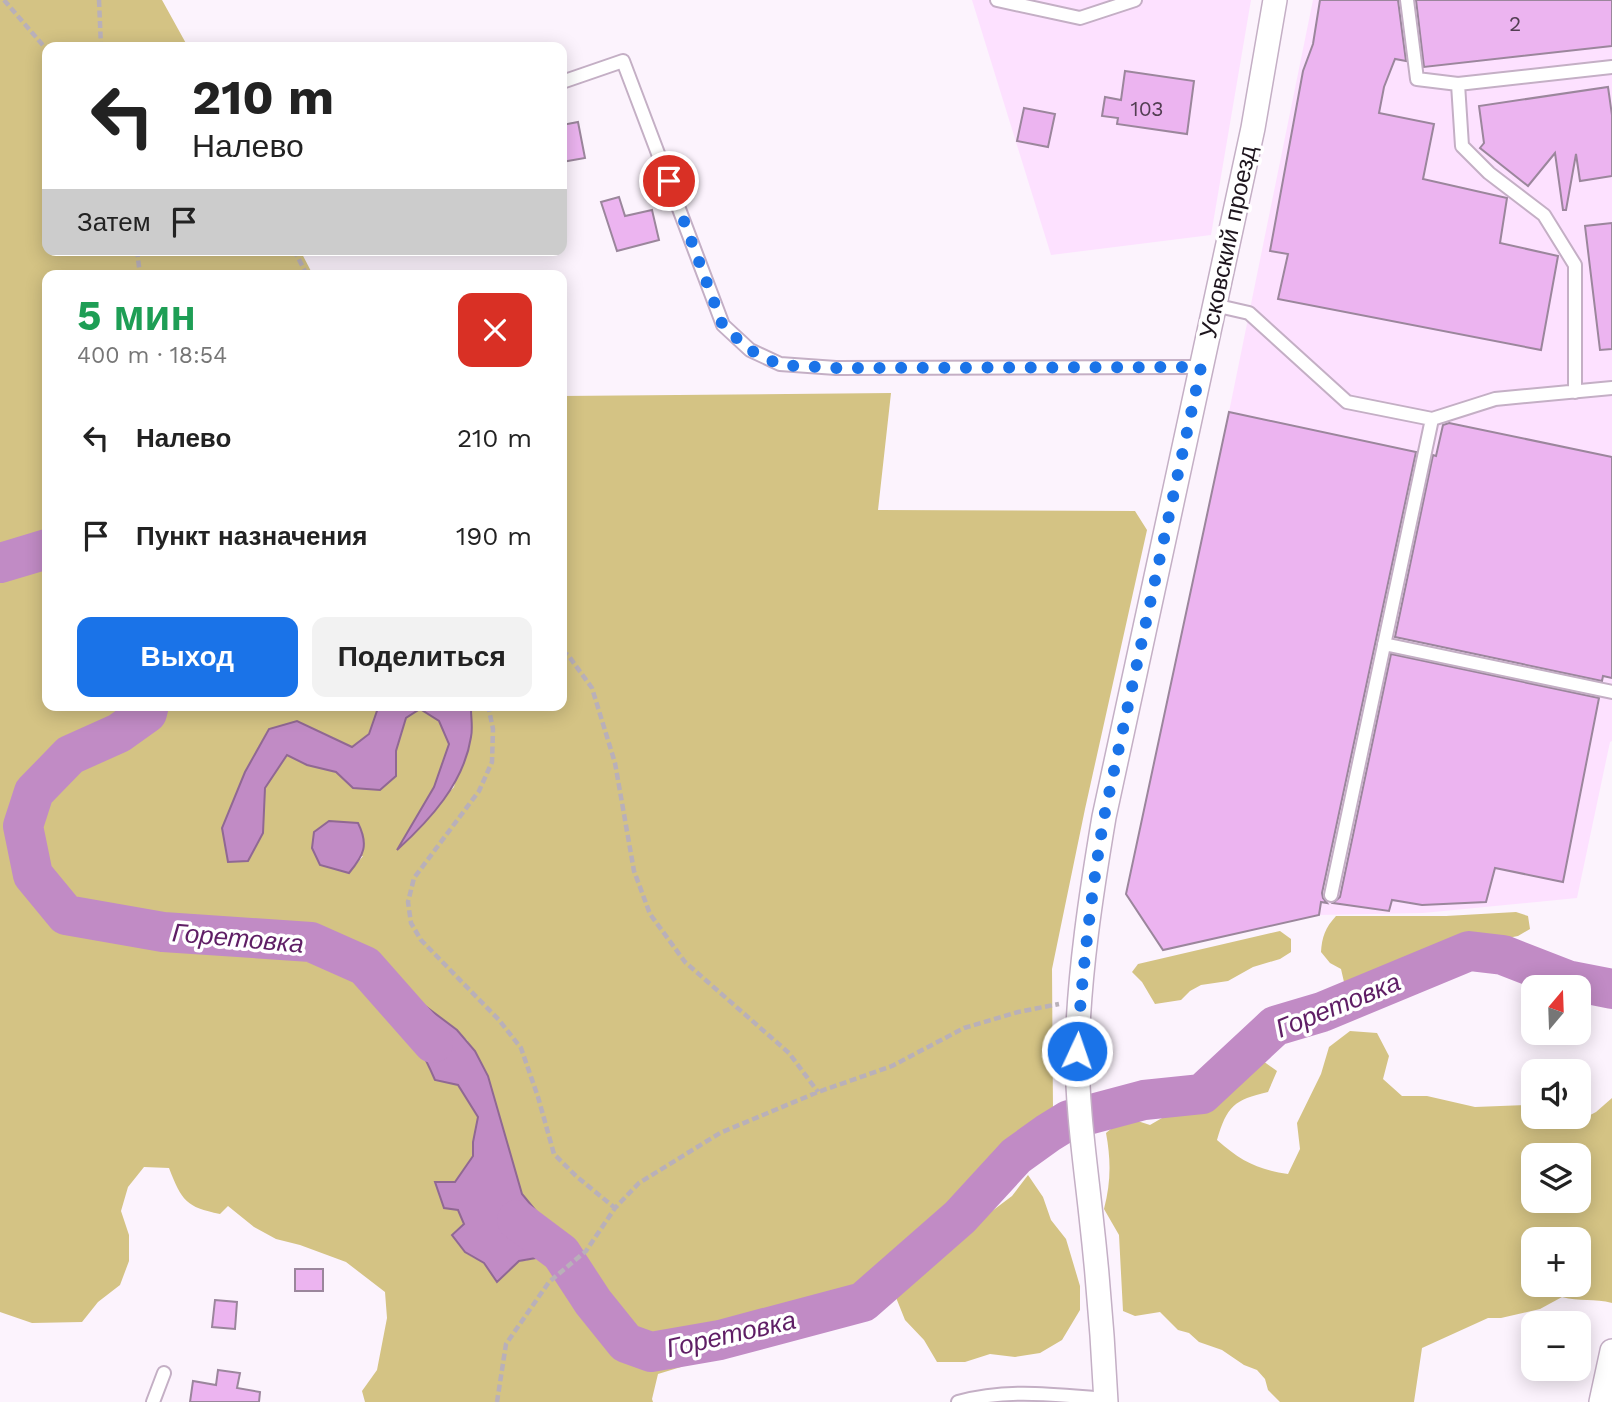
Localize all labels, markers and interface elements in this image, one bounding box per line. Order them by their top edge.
house number: 2 [1509,11,1521,36]
text: 210 m [192,68,334,126]
icon: left [77,70,168,161]
house number: 103 [1130,96,1164,121]
text: Налево [192,127,304,165]
street label: Усковский проезд [1194,143,1262,341]
pin [639,151,699,211]
icon: arrive [650,162,688,200]
icon: arrive [165,203,203,241]
text: Затем [77,207,151,237]
text: 5 мин [77,291,196,340]
button: close [458,293,532,367]
text: 400 m · 18:54 [77,342,227,369]
icon: left [77,419,115,457]
text: Налево [136,423,231,453]
text: 210 m [457,423,532,453]
icon: arrive [77,517,115,555]
text: Пункт назначения [136,521,367,551]
text: 190 m [456,521,532,551]
button: Выход [77,617,298,697]
button: Поделиться [312,617,532,697]
water label: Горетовка [171,917,305,959]
water label: Горетовка [1271,966,1405,1044]
north arrow [1521,975,1591,1045]
map controls [1521,975,1591,1381]
position arrow [1040,1014,1114,1088]
button: sound [1521,1059,1591,1129]
button: layers [1521,1143,1591,1213]
button: + [1521,1227,1591,1297]
water label: Горетовка [663,1305,799,1363]
button: − [1521,1311,1591,1381]

